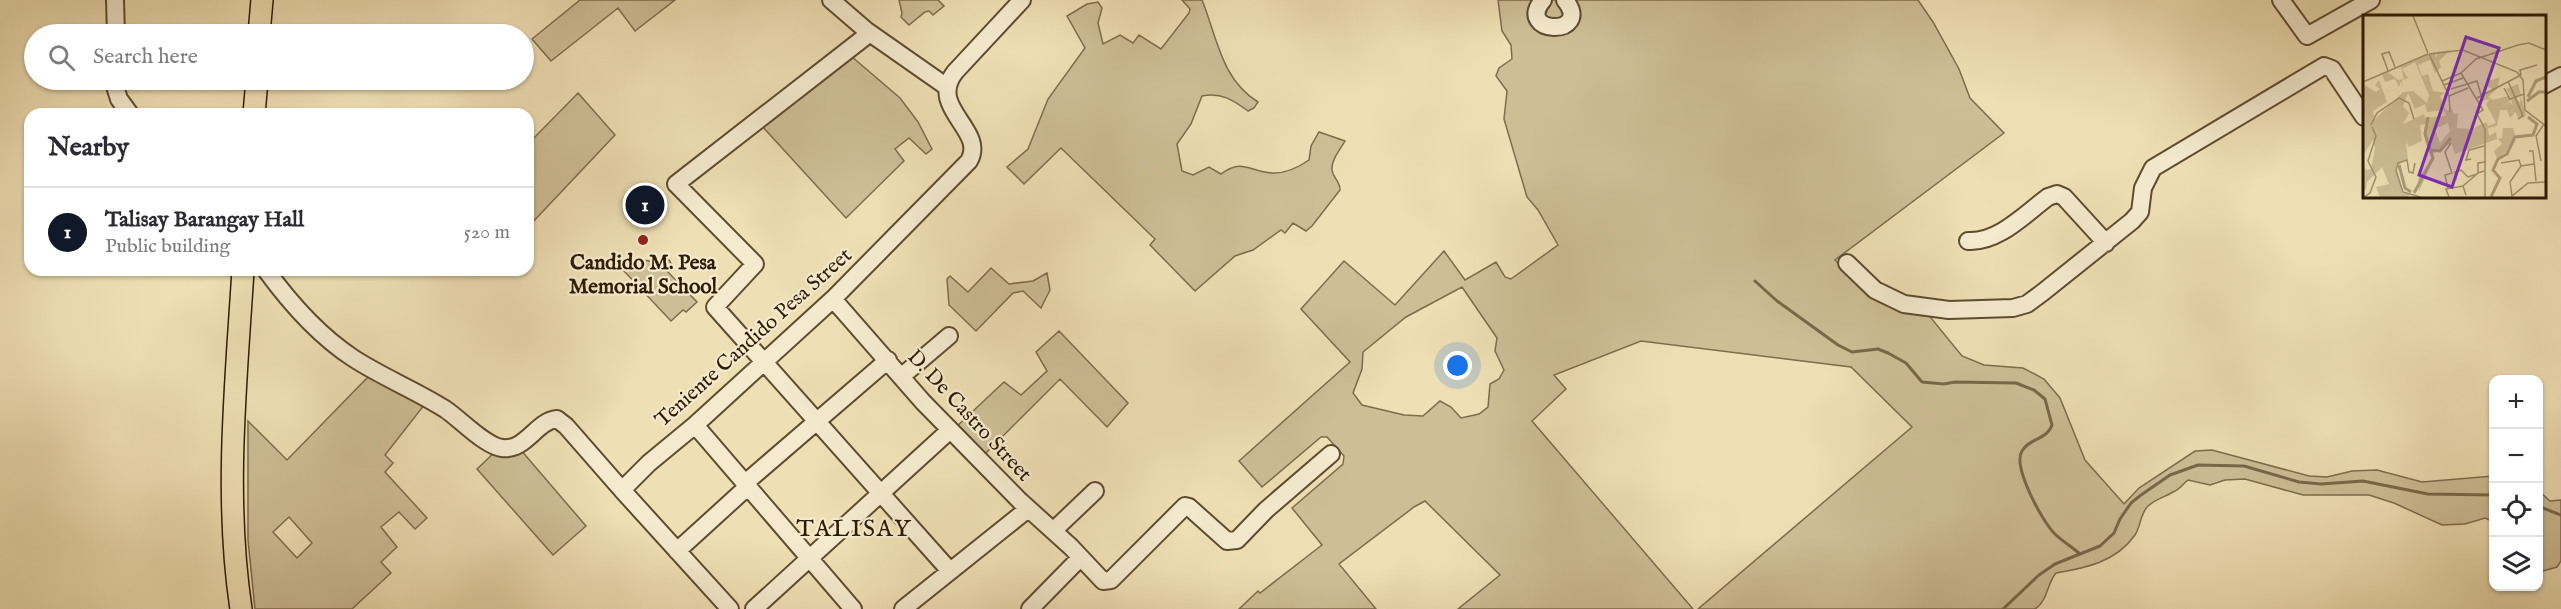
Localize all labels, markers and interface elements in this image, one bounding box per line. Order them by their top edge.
inset map [2363,15,2546,198]
search box [24,24,534,90]
icon: search [45,41,78,74]
text: Search here [93,43,198,71]
text: Nearby [48,131,129,164]
pin: 1 [626,182,664,228]
text: Talisay Barangay Hall [105,206,304,234]
text: 1 [64,220,71,245]
text: 520 m [464,220,510,245]
marker: Candido M. Pesa Memorial School [636,233,650,247]
text: Public building [105,234,230,259]
street label: Teniente Candido Pesa Street [650,242,858,434]
place label: Candido M. Pesa Memorial School [569,250,719,301]
street label: D. De Castro Street [901,344,1037,488]
your location [1443,351,1472,380]
map controls [2489,375,2543,591]
button: + [2489,375,2543,429]
button: − [2489,429,2543,483]
button: locate [2489,483,2543,537]
district label: TALISAY [796,514,912,545]
button: layers [2489,537,2543,591]

